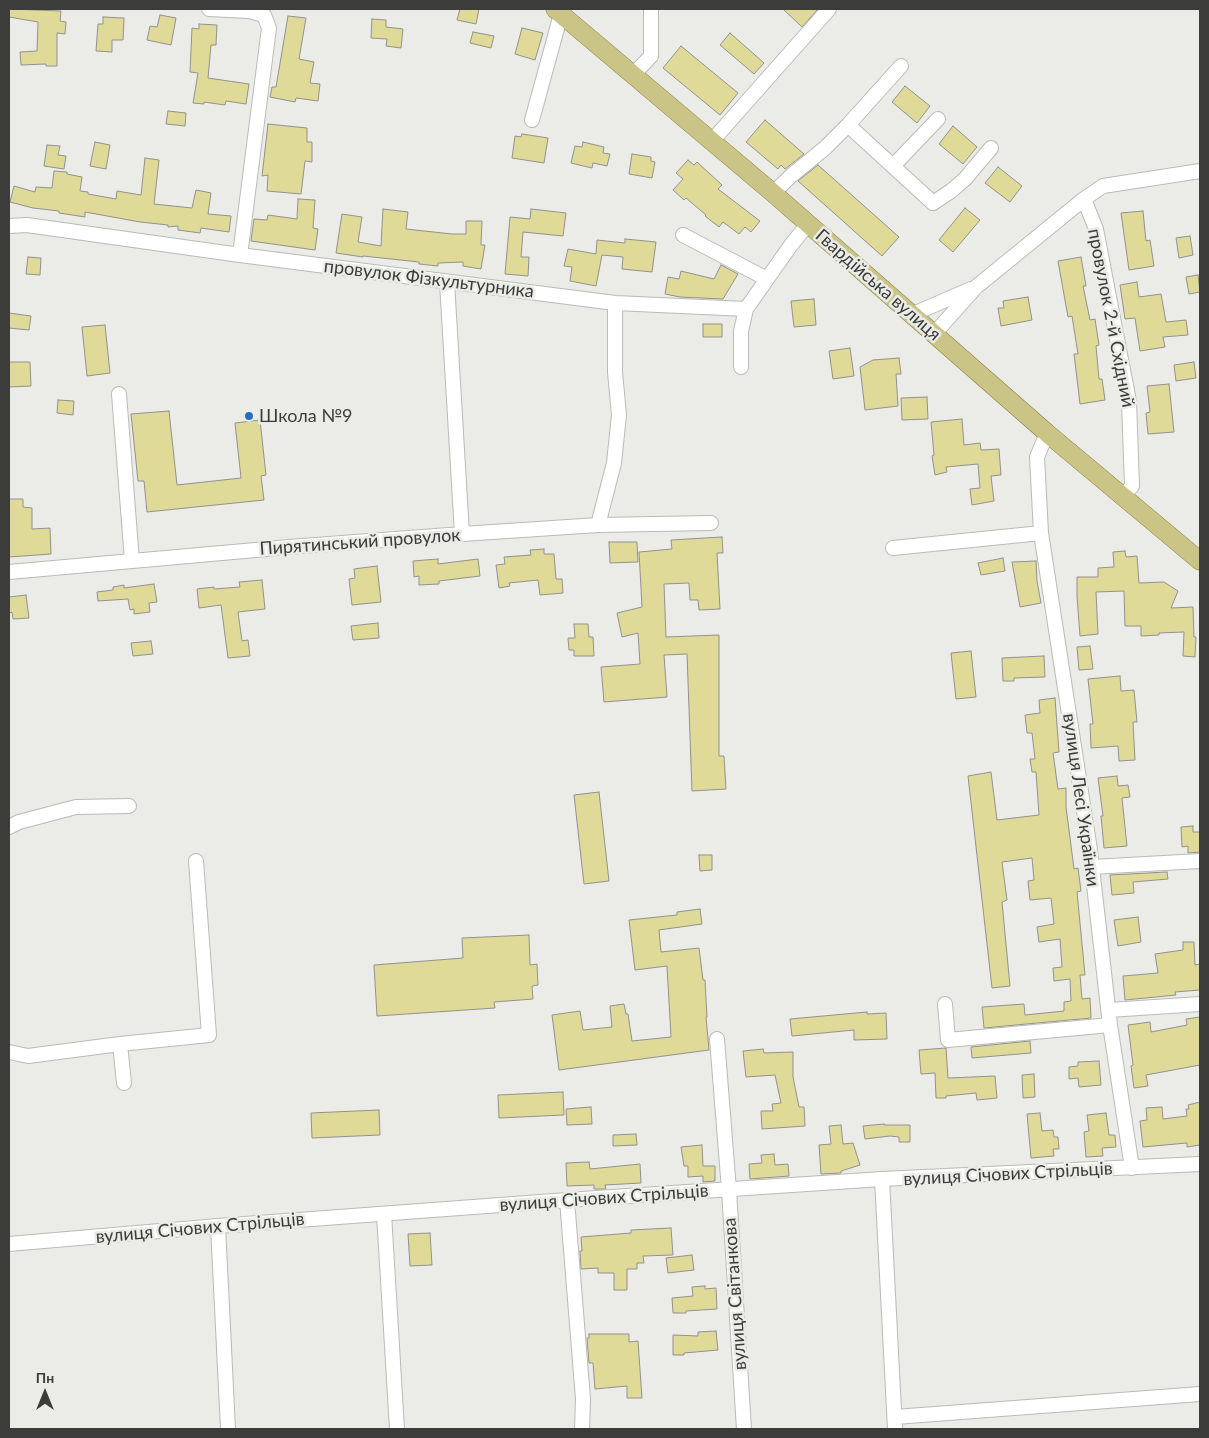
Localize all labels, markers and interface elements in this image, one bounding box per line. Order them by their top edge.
street label: Гвардійська вулиця [811,225,945,345]
street label: провулок 2-й Східний [1083,227,1139,409]
street label: провулок Фізкультурника [323,255,535,303]
place label: Школа №9 [259,405,352,427]
marker: Школа №9 [243,410,255,422]
street label: Пирятинський провулок [259,524,461,560]
street label: вулиця Лесі Українки [1058,712,1104,888]
street label: вулиця Січових Стрільців [903,1158,1113,1190]
street label: вулиця Січових Стрільців [499,1180,709,1216]
street label: вулиця Січових Стрільців [95,1208,305,1248]
street label: вулиця Світанкова [719,1217,751,1371]
north arrow [20,1368,70,1418]
text: Пн [36,1369,54,1386]

